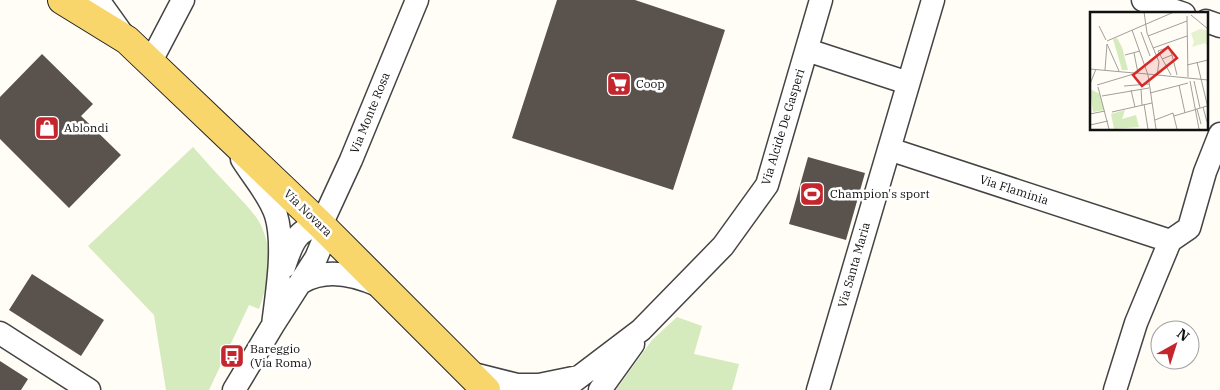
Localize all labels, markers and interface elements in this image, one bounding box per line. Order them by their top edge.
inset map [1090,12,1208,130]
street label: Via Alcide De Gasperi [758,67,807,187]
street label: Via Monte Rosa [346,70,393,156]
supermarket icon: Coop [606,71,632,97]
place label: Coop [636,76,665,91]
shop icon: Ablondi [34,115,60,141]
place label: Ablondi [64,120,109,135]
street label: Via Flaminia [978,171,1051,208]
sports icon: Champion's sport [799,181,825,207]
street label: Via Novara [281,186,336,240]
place label: Champion's sport [830,186,930,201]
street label: Via Santa Maria [834,220,873,309]
north arrow [1150,320,1200,370]
text: N [1173,324,1193,345]
place label: Bareggio (Via Roma) [250,341,312,370]
bus stop icon: Bareggio (Via Roma) [219,343,245,369]

